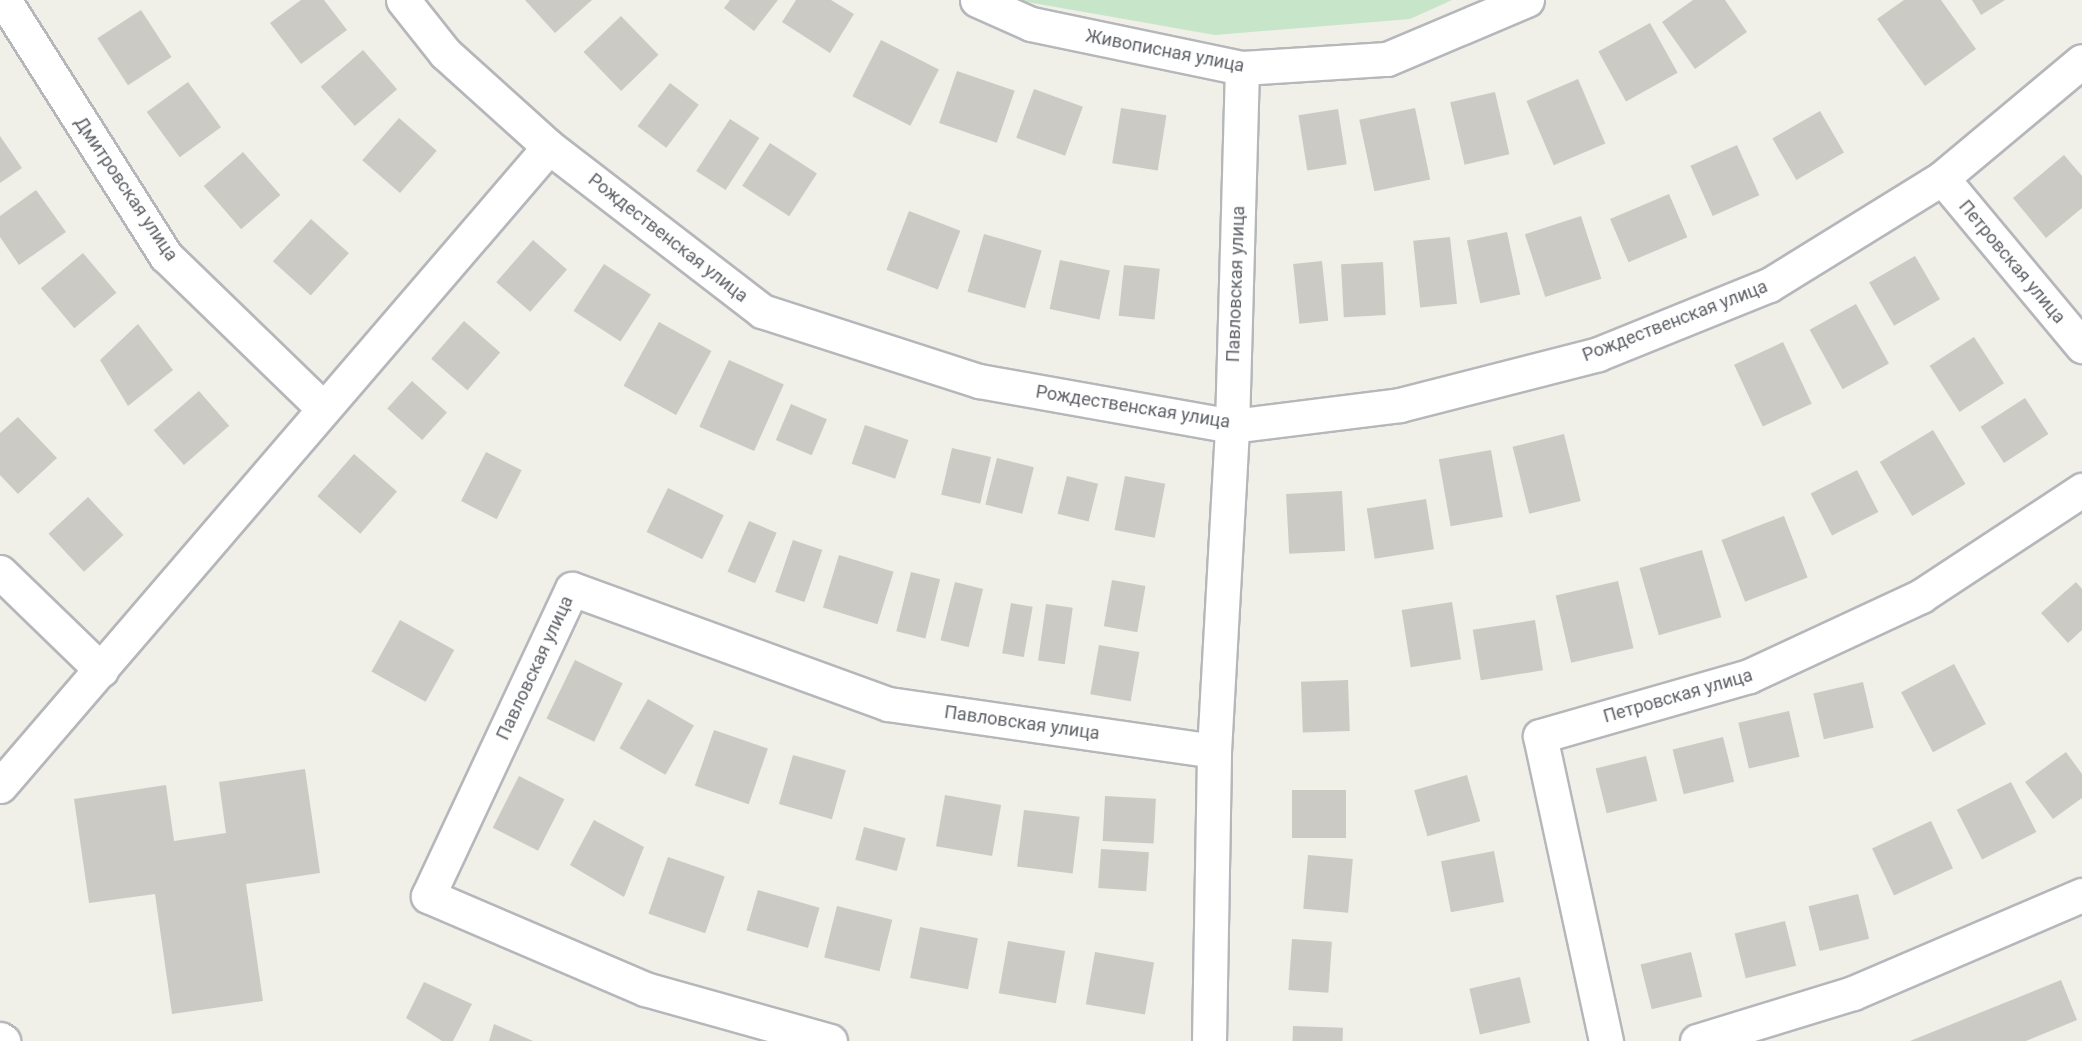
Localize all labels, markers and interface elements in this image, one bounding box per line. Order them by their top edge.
street label: Живописная улица [1084,25,1246,77]
street label: Дмитровская улица [70,113,182,265]
street label: Рождественская улица [584,169,752,307]
street label: Петровская улица [1954,196,2070,328]
street label: Павловская улица [1222,205,1250,363]
street label: Рождественская улица [1579,276,1771,366]
street label: Рождественская улица [1034,381,1232,433]
street label: Павловская улица [492,592,578,744]
street label: Петровская улица [1601,664,1755,728]
street label: Павловская улица [943,701,1101,745]

